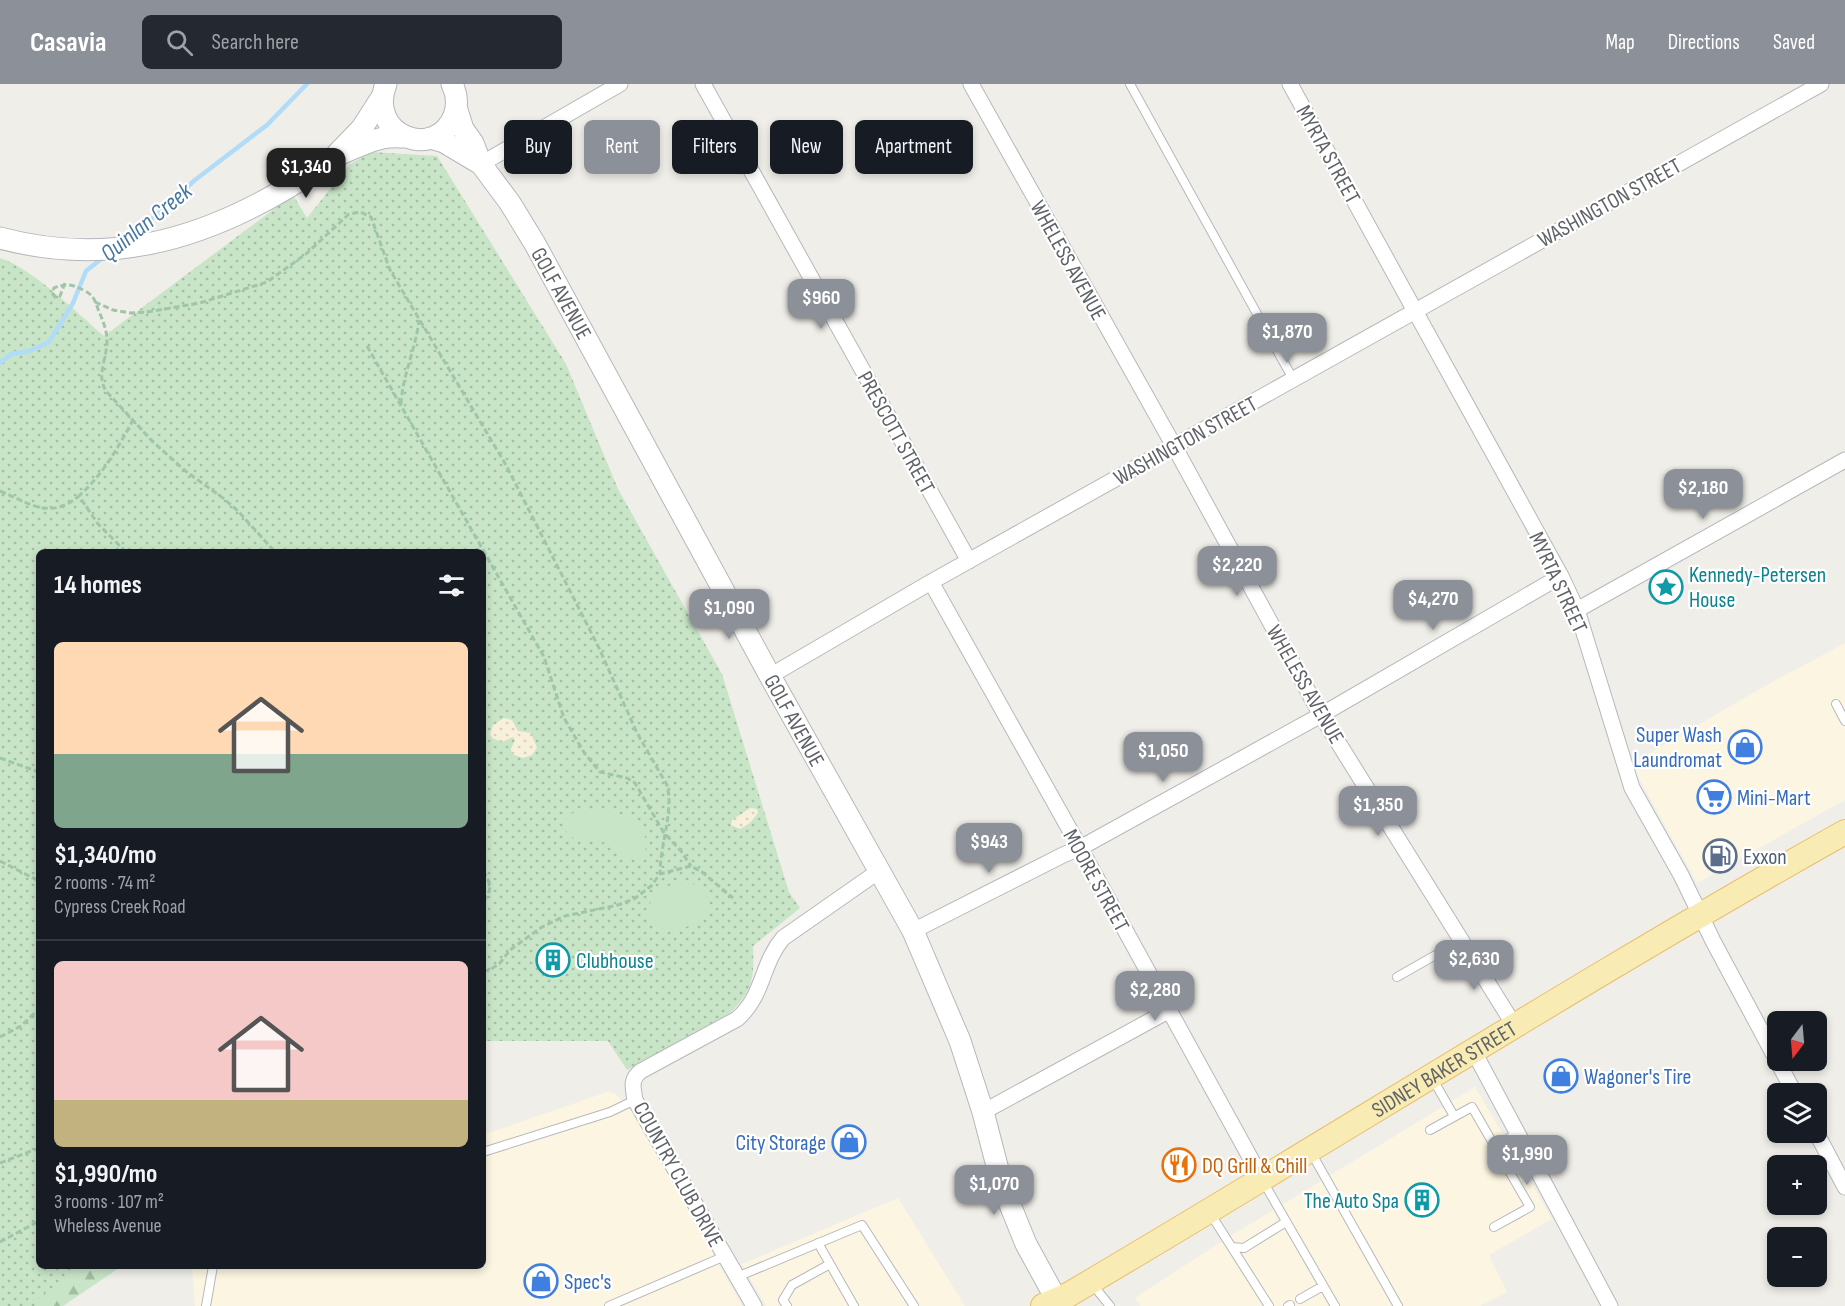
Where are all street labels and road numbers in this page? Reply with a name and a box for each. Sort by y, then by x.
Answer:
street label: MYRTA STREET [1290,101,1366,209]
street label: WASHINGTON STREET [1533,153,1686,254]
street label: WHELESS AVENUE [1024,196,1112,325]
street label: GOLF AVENUE [524,243,597,344]
street label: PRESCOTT STREET [851,367,940,499]
street label: WASHINGTON STREET [1109,391,1262,492]
street label: MYRTA STREET [1522,528,1593,638]
street label: WHELESS AVENUE [1260,621,1350,749]
street label: GOLF AVENUE [757,670,830,771]
street label: MOORE STREET [1057,825,1135,937]
street label: SIDNEY BAKER STREET [1367,1016,1522,1124]
street label: COUNTRY CLUB DRIVE [627,1097,729,1252]

